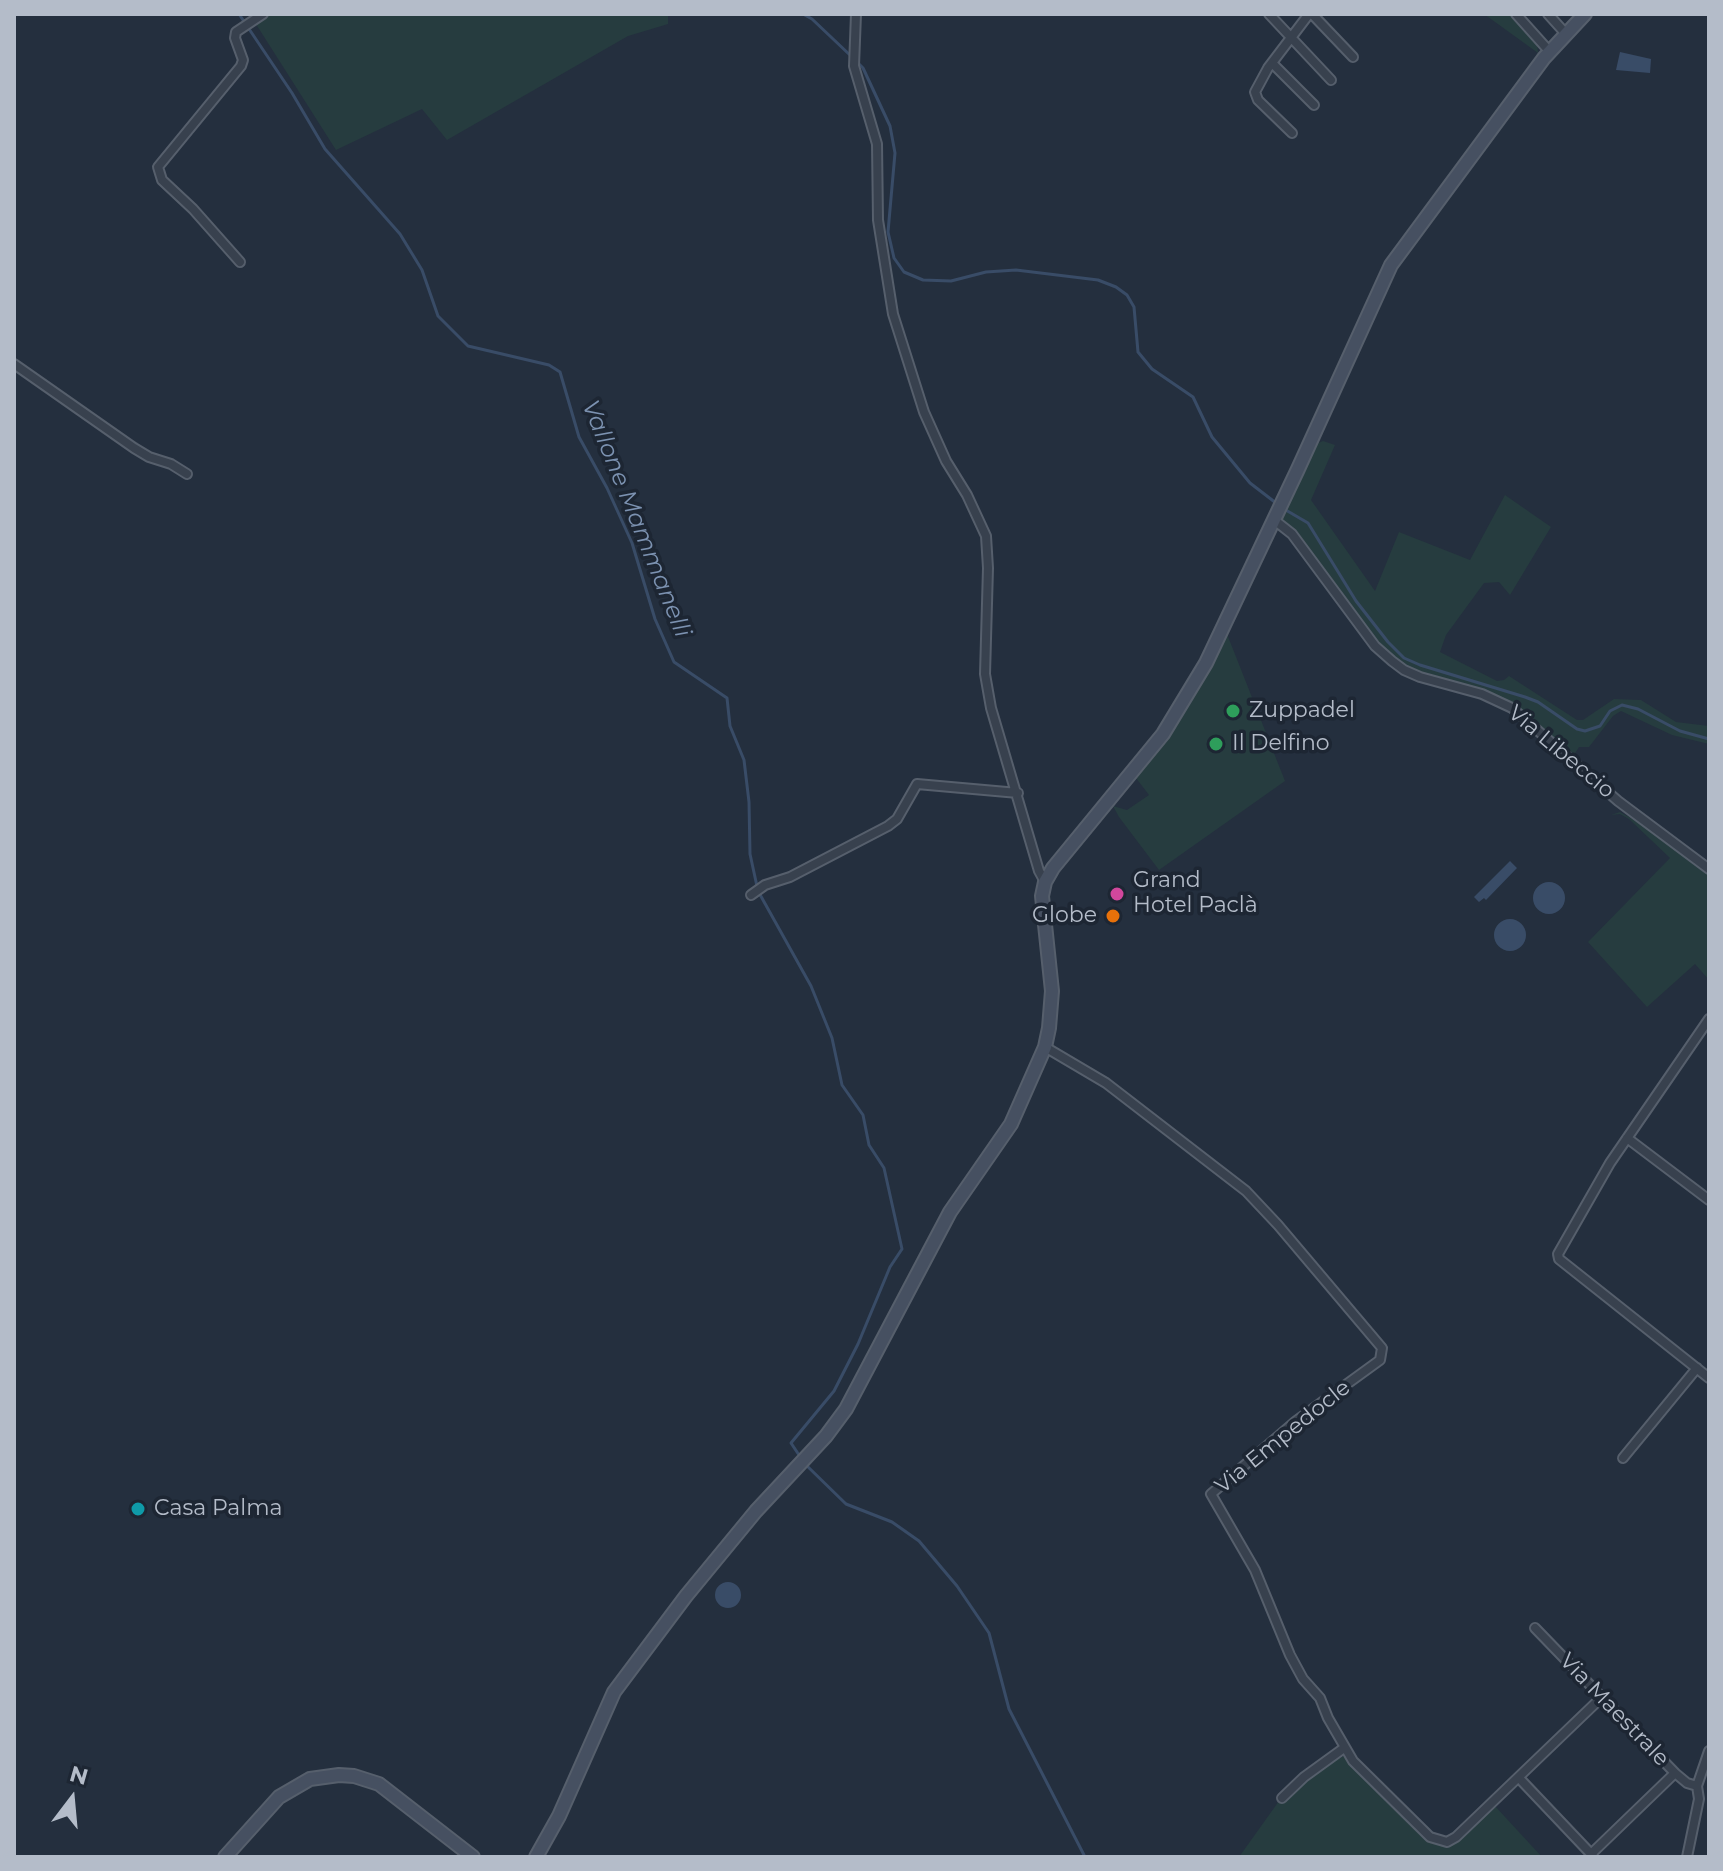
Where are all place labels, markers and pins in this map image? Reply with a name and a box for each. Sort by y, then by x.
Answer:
place label: Zuppadel [1249,698,1355,724]
marker: Zuppadel [1224,702,1242,720]
place label: Il Delfino [1232,731,1330,757]
marker: Il Delfino [1207,735,1225,753]
place label: Grand Hotel Paclà [1133,868,1258,920]
marker: Grand Hotel Paclà [1108,885,1126,903]
place label: Globe [1032,903,1097,929]
marker: Globe [1104,907,1122,925]
place label: Casa Palma [154,1496,283,1522]
marker: Casa Palma [129,1500,147,1518]

